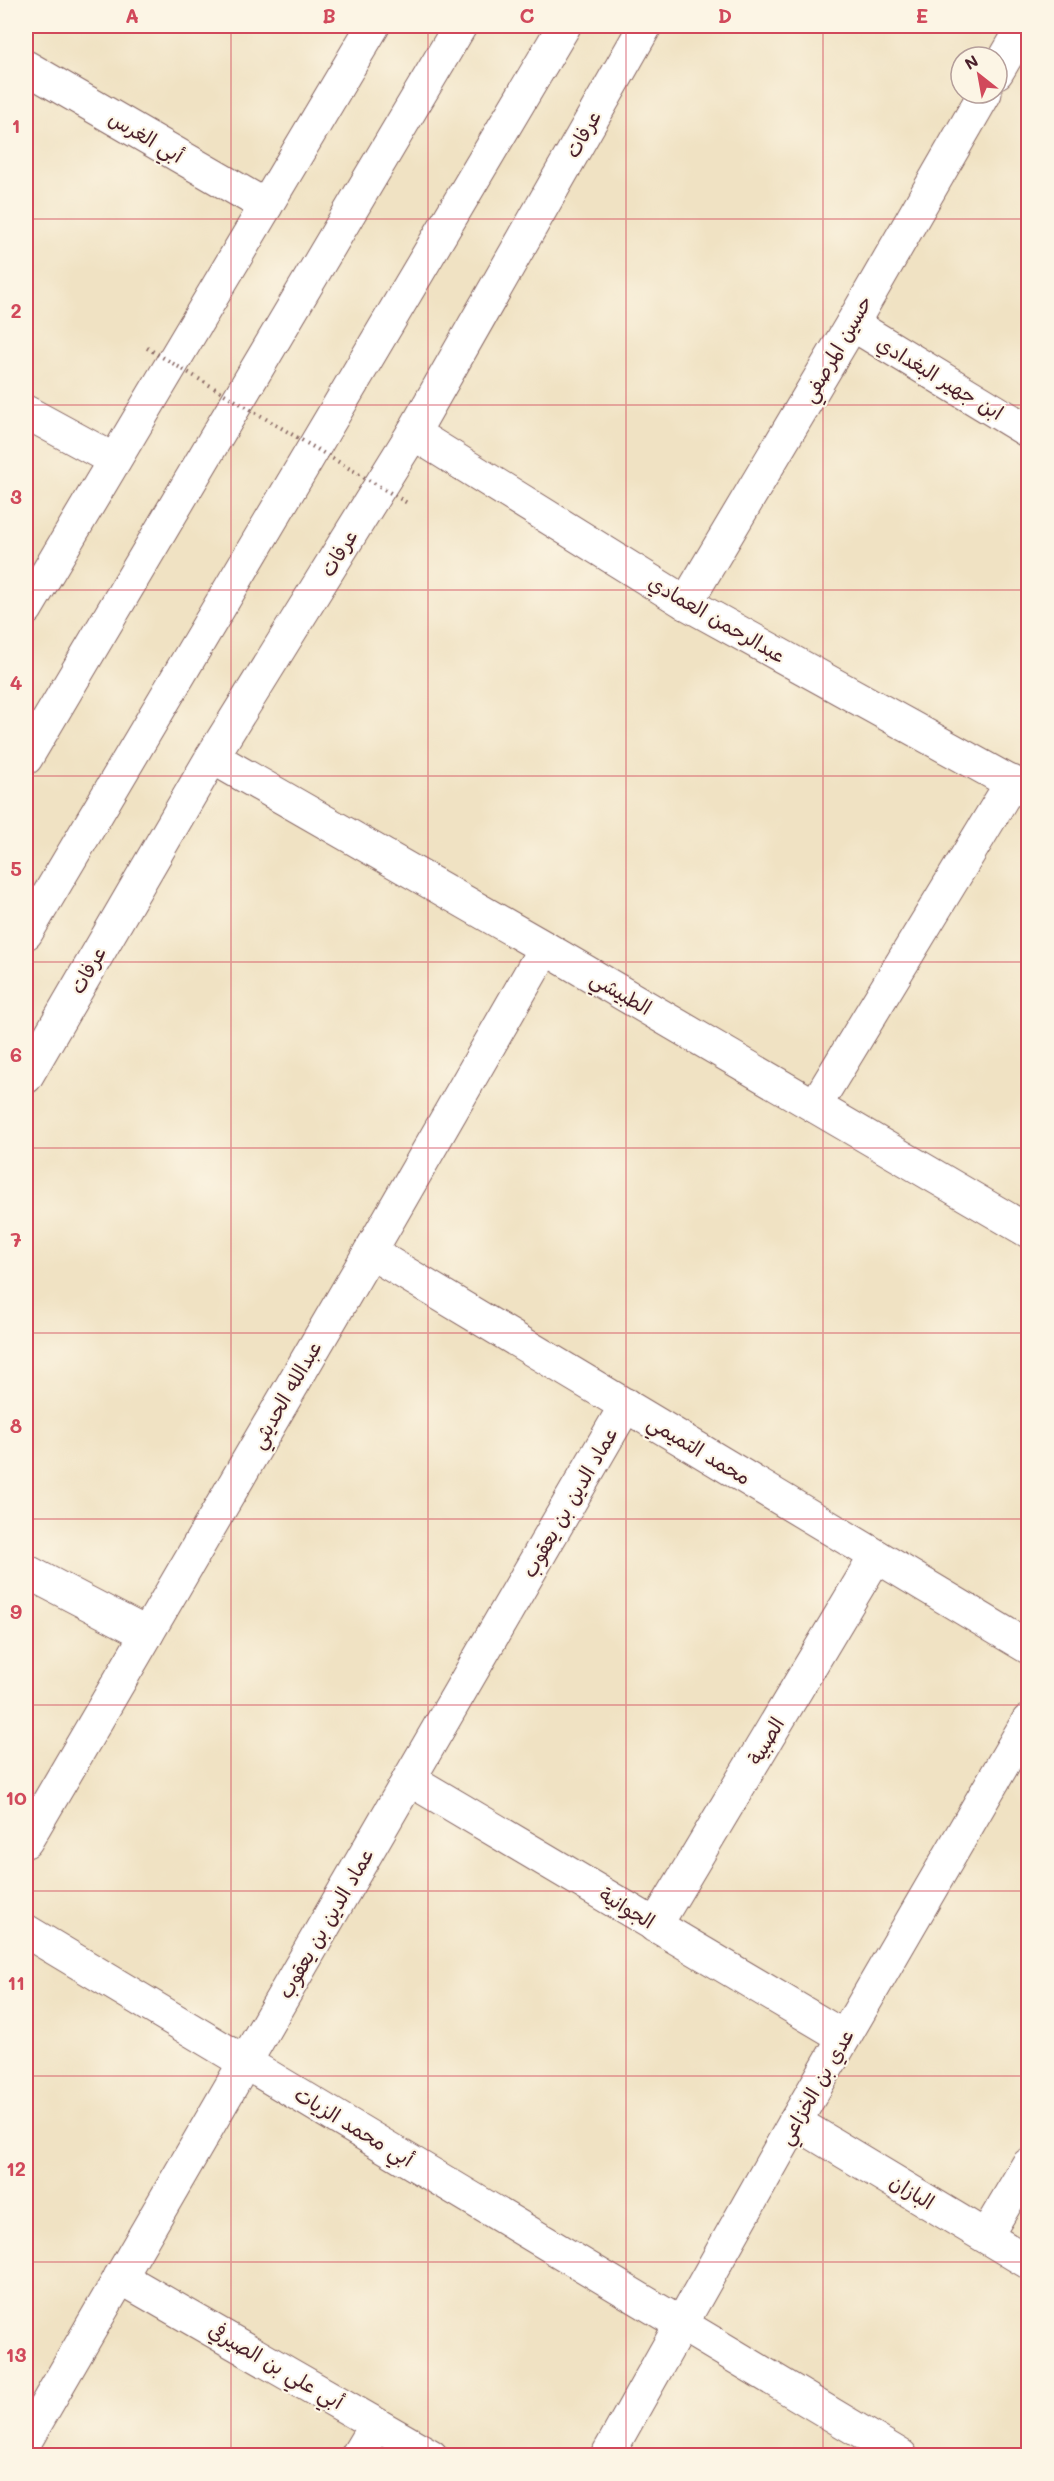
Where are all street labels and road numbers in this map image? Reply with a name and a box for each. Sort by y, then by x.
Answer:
street label: أبي الغرس [101,104,189,173]
street label: عرفات [558,105,606,162]
street label: حسين المرصفي [795,290,882,410]
street label: ابن جهير البغدادي [871,329,1008,428]
street label: عرفات [314,524,363,581]
street label: عبدالرحمن العمادي [643,568,791,670]
street label: عرفات [63,941,111,998]
street label: الطبيشي [583,964,657,1025]
street label: عبدالله الحديثي [244,1336,332,1456]
street label: محمد التميمي [640,1408,756,1495]
street label: عماد الدين بن يعقوب [515,1421,624,1582]
street label: الصبية [741,1712,789,1769]
street label: عماد الدين بن يعقوب [271,1842,380,2003]
street label: الجوانية [594,1880,660,1935]
street label: عدي بن الخزاعي [771,2024,864,2152]
street label: أبي محمد الزيات [287,2080,419,2177]
street label: البازان [885,2168,940,2215]
street label: أبي علي بن الصيرفي [201,2316,349,2420]

